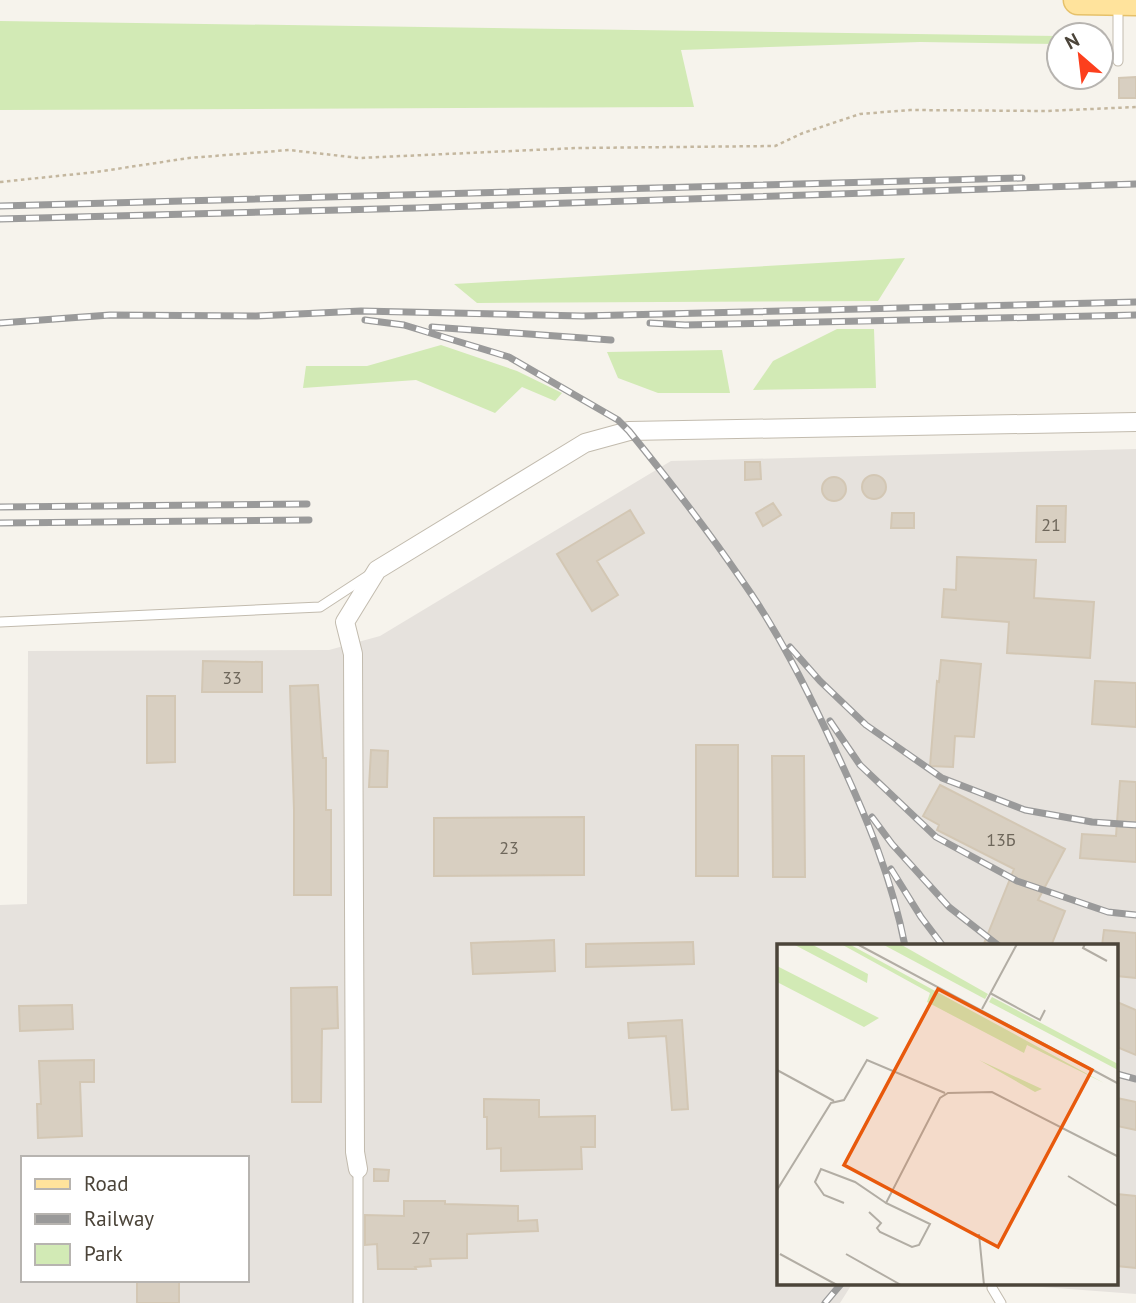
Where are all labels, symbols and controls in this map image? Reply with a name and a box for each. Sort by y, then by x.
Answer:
north arrow [1045,21,1115,91]
text: N [1061,27,1083,55]
house number: 21 [1041,513,1061,536]
house number: 33 [222,666,242,689]
house number: 13Б [986,828,1016,851]
house number: 23 [499,836,519,859]
inset map [777,944,1118,1286]
legend [21,1156,248,1282]
text: Road [84,1170,128,1197]
text: Railway [84,1205,154,1232]
house number: 27 [411,1226,431,1249]
text: Park [84,1240,123,1267]

